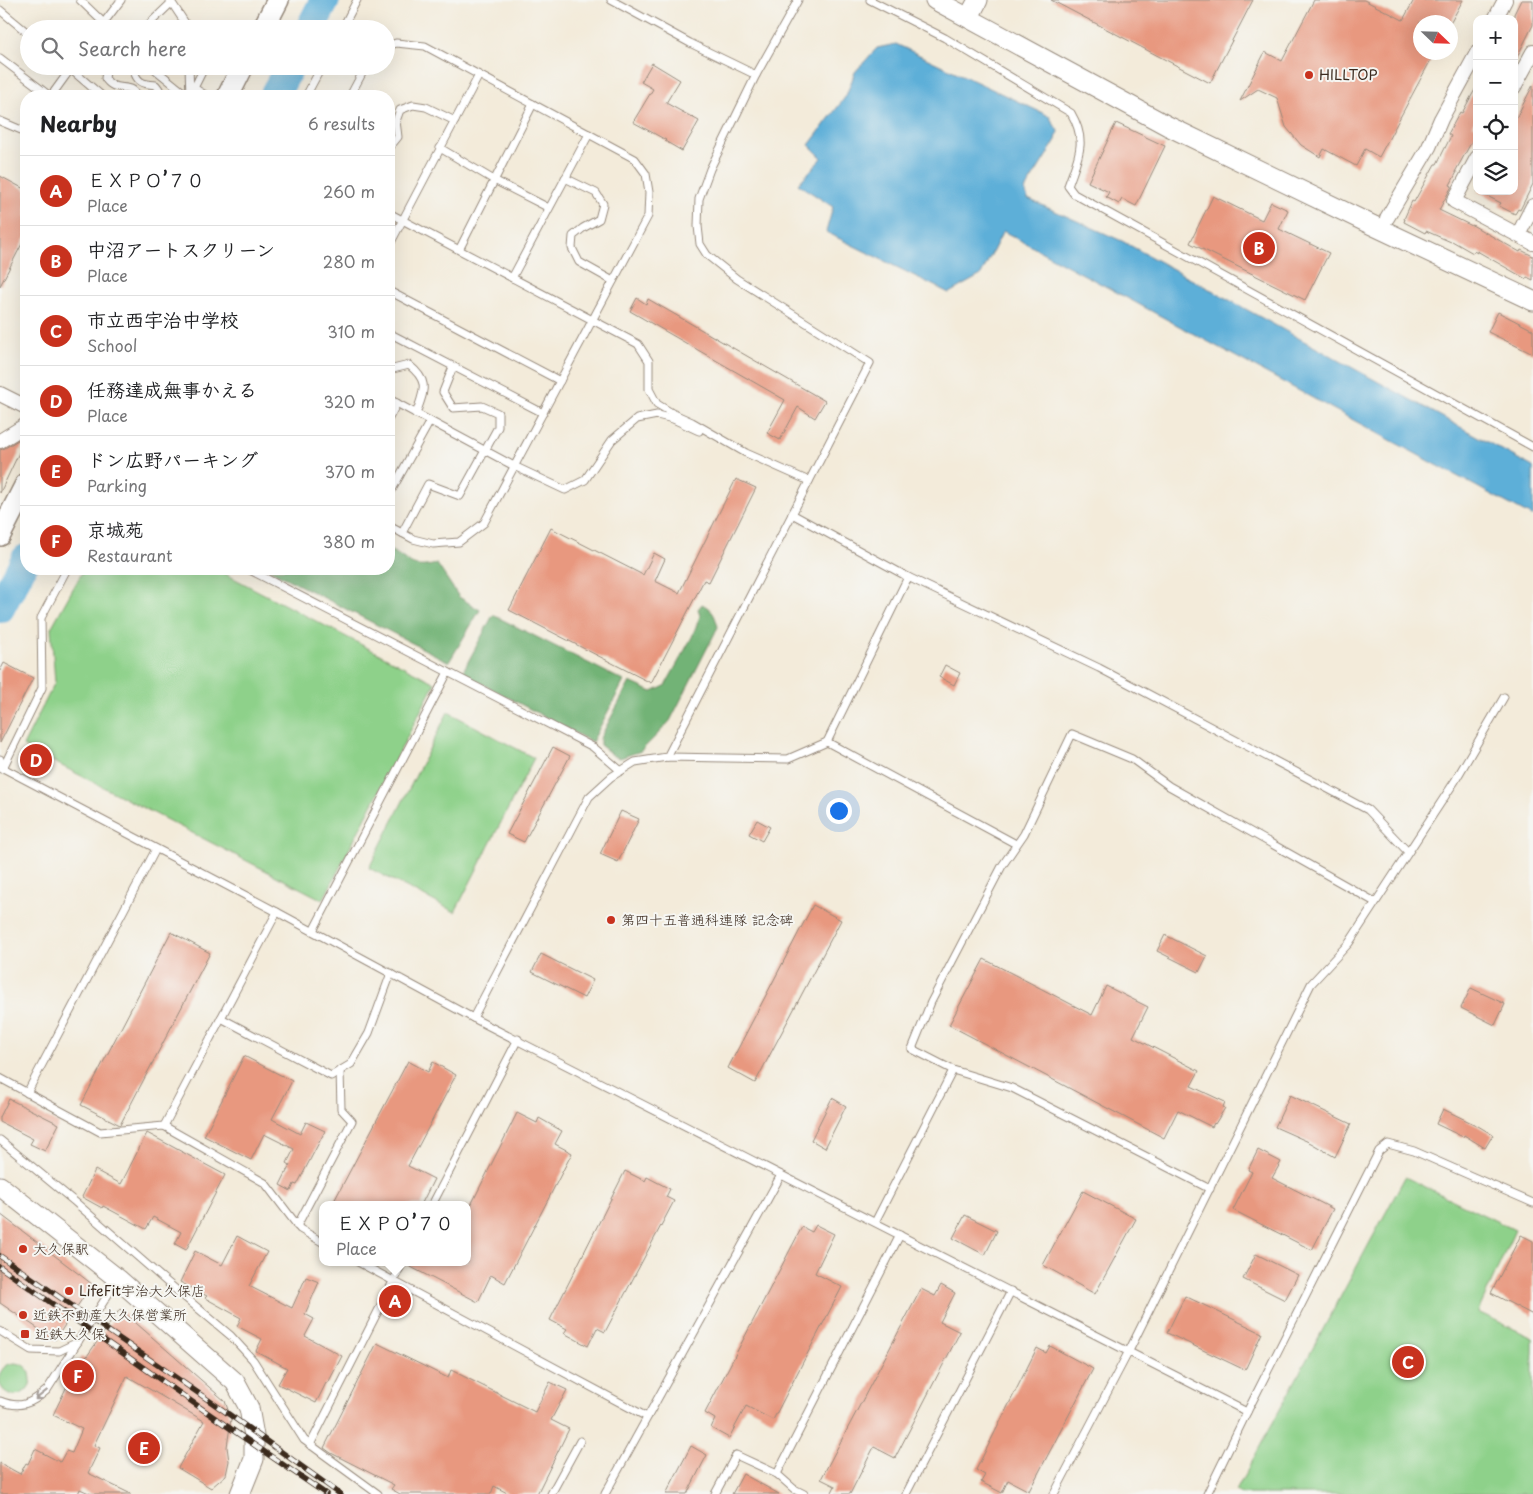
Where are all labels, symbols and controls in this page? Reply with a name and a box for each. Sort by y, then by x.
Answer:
north arrow [1413,15,1458,60]
map controls [1473,15,1518,195]
button: + [1473,15,1518,60]
search box [20,20,395,75]
icon: search [38,34,66,62]
text: Search here [78,34,187,62]
button: − [1473,60,1518,105]
place label: HILLTOP [1319,64,1378,85]
marker: HILLTOP [1303,69,1315,81]
button: locate [1473,105,1518,150]
text: Nearby [40,107,117,139]
text: 6 results [308,111,375,135]
button: layers [1473,150,1518,195]
text: ＥＸＰＯ’７０ [87,165,205,193]
text: A [50,179,62,203]
text: 260 m [323,179,375,203]
text: Place [87,193,128,217]
pin: B [1243,229,1275,267]
text: 中沼アートスクリーン [87,235,275,263]
text: B [51,249,61,273]
text: 280 m [323,249,375,273]
text: Place [87,263,128,287]
text: 市立西宇治中学校 [87,305,239,333]
text: C [50,319,62,343]
text: 310 m [327,319,375,343]
text: School [87,333,137,357]
text: 任務達成無事かえる [87,375,257,403]
text: D [50,389,62,413]
text: 320 m [324,389,375,413]
text: Place [87,403,128,427]
text: ドン広野パーキング [87,445,258,473]
text: E [51,459,61,483]
text: 370 m [325,459,375,483]
text: Parking [87,473,147,497]
text: 京城苑 [87,515,144,543]
text: F [51,529,61,553]
text: 380 m [323,529,375,553]
text: Restaurant [87,543,173,567]
pin: D [20,741,52,779]
your location [826,798,852,824]
place label: 第四十五普通科連隊 記念碑 [621,909,794,930]
marker: 第四十五普通科連隊 記念碑 [605,914,617,926]
popup [319,1201,471,1266]
text: ＥＸＰＯ’７０ [336,1208,454,1236]
text: Place [336,1236,377,1260]
place label: 大久保駅 [33,1238,89,1259]
marker: 大久保駅 [17,1243,29,1255]
place label: LifeFit宇治大久保店 [79,1280,205,1301]
pin: A [379,1282,411,1320]
marker: LifeFit宇治大久保店 [63,1285,75,1297]
place label: 近鉄不動産大久保営業所 [33,1304,187,1325]
marker: 近鉄不動産大久保営業所 [17,1309,29,1321]
place label: 近鉄大久保 [35,1323,105,1344]
marker: 近鉄大久保 [19,1328,31,1340]
pin: C [1392,1343,1424,1381]
pin: F [62,1357,94,1395]
one-way arrow [34,1390,47,1401]
pin: E [128,1429,160,1467]

